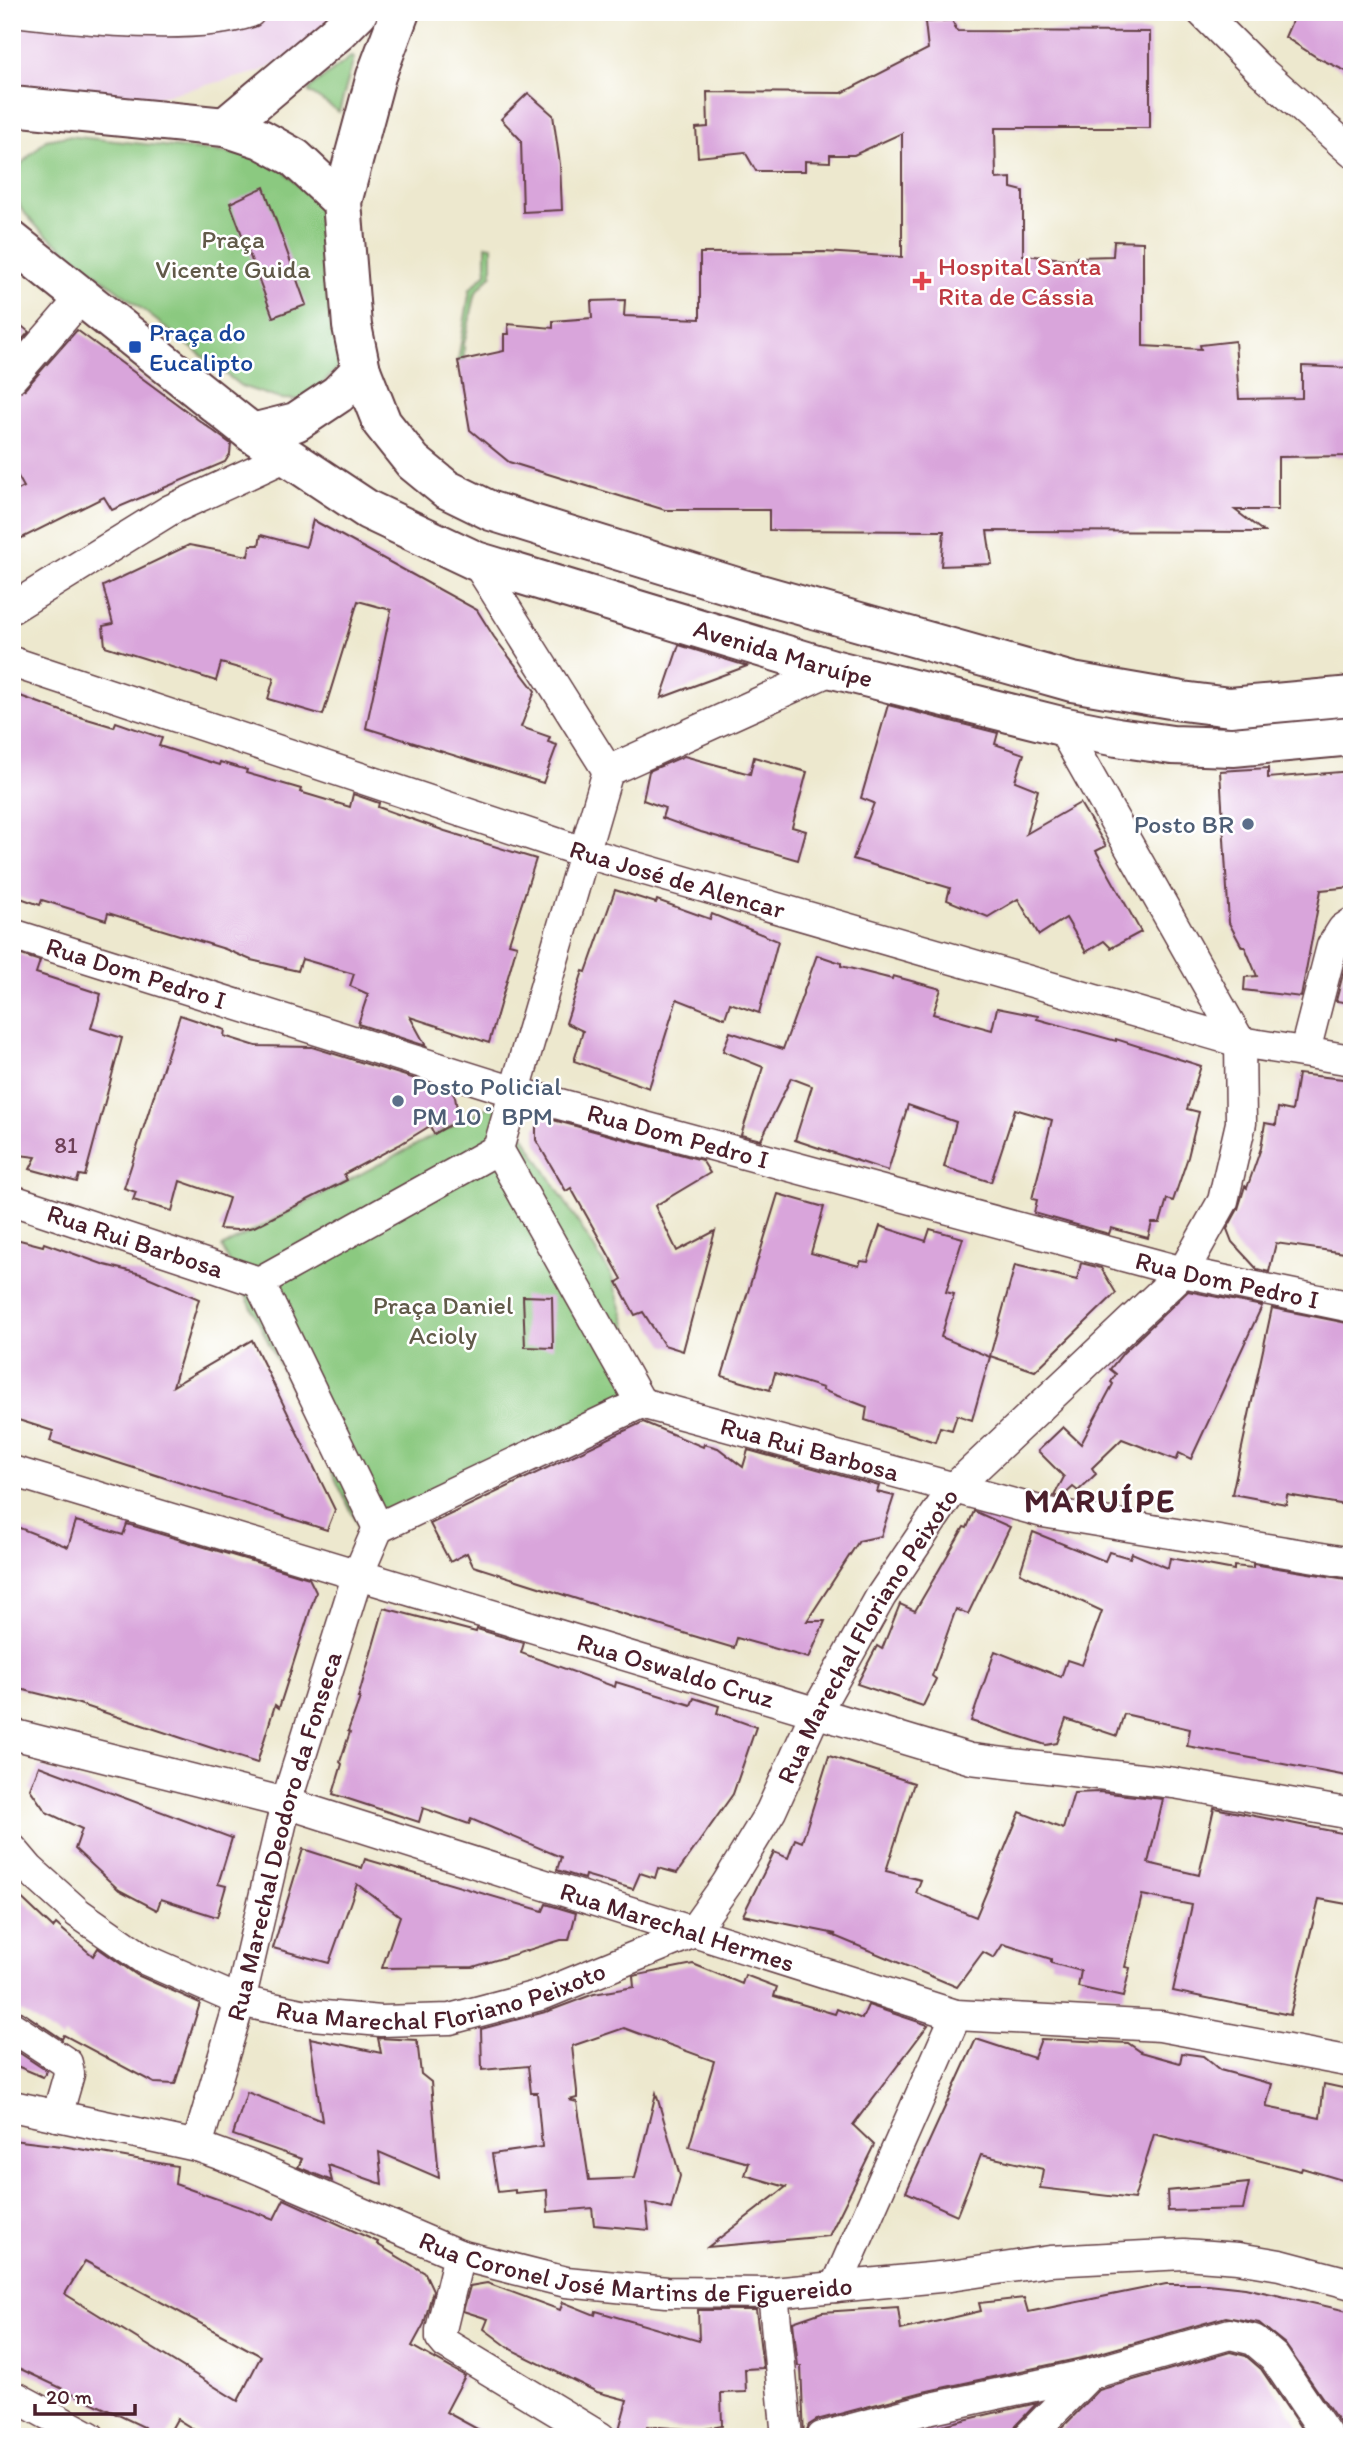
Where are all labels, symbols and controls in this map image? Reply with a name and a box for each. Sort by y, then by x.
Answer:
park label: Praça Vicente Guida [155,223,311,285]
place label: Hospital Santa Rita de Cássia [938,250,1102,312]
marker: Hospital Santa Rita de Cássia [912,271,932,291]
place label: Praça do Eucalipto [149,316,253,378]
marker: Praça do Eucalipto [127,339,143,355]
street label: Avenida Maruípe [690,612,876,694]
place label: Posto BR [1134,808,1234,840]
marker: Posto BR [1240,816,1256,832]
street label: Rua José de Alencar [565,833,789,926]
street label: Rua Dom Pedro I [42,930,230,1016]
place label: Posto Policial PM 10˚ BPM [412,1070,562,1132]
marker: Posto Policial PM 10˚ BPM [390,1093,406,1109]
street label: Rua Dom Pedro I [584,1096,772,1176]
house number: 81 [54,1131,78,1159]
street label: Rua Rui Barbosa [43,1197,228,1285]
street label: Rua Dom Pedro I [1132,1244,1322,1316]
park label: Praça Daniel Acioly [373,1289,513,1351]
street label: Rua Rui Barbosa [717,1409,903,1488]
district label: MARUÍPE [1024,1481,1176,1520]
street label: Rua Marechal Floriano Peixoto [770,1482,965,1789]
street label: Rua Oswaldo Cruz [573,1626,778,1715]
street label: Rua Marechal Deodoro da Fonseca [219,1647,349,2025]
street label: Rua Marechal Hermes [556,1875,798,1979]
street label: Rua Marechal Floriano Peixoto [273,1954,610,2037]
street label: Rua Coronel José Martins de Figuereido [414,2224,854,2309]
scale bar [35,2372,135,2416]
text: 20 m [46,2384,93,2409]

